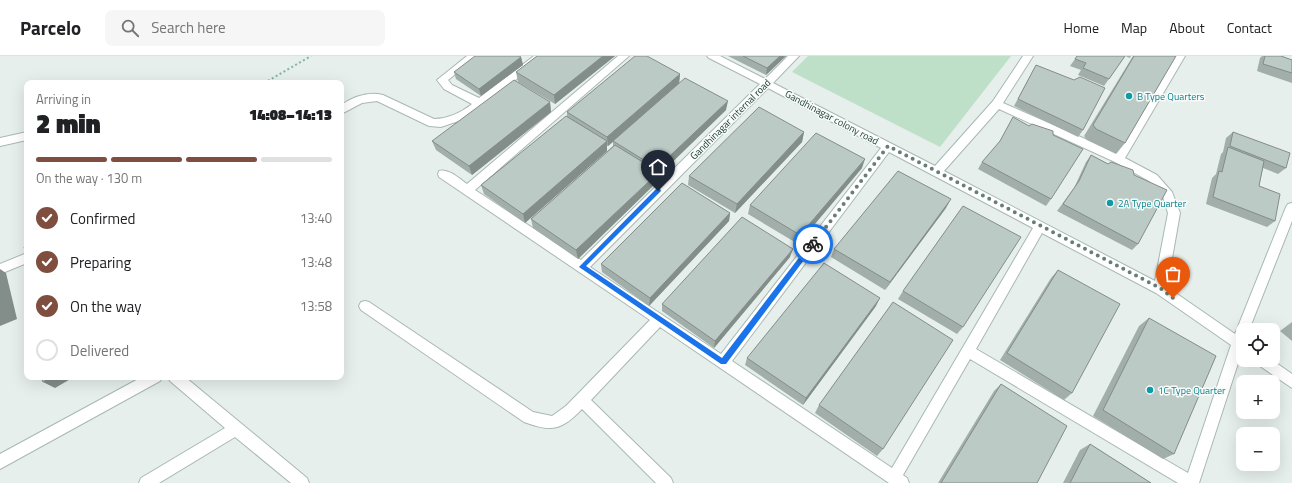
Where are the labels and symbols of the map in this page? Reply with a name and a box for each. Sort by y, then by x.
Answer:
street label: Gandhinagar internal road [687,76,774,163]
street label: Gandhinagar colony road [782,86,881,148]
place label: B Type Quarters [1137,89,1205,104]
marker: B Type Quarters [1124,91,1134,101]
pin [641,150,675,191]
place label: 2A Type Quarter [1118,196,1187,211]
marker: 2A Type Quarter [1105,198,1115,208]
courier [793,224,833,264]
pin [1156,257,1190,298]
place label: 1C Type Quarter [1158,383,1226,398]
marker: 1C Type Quarter [1145,385,1155,395]

